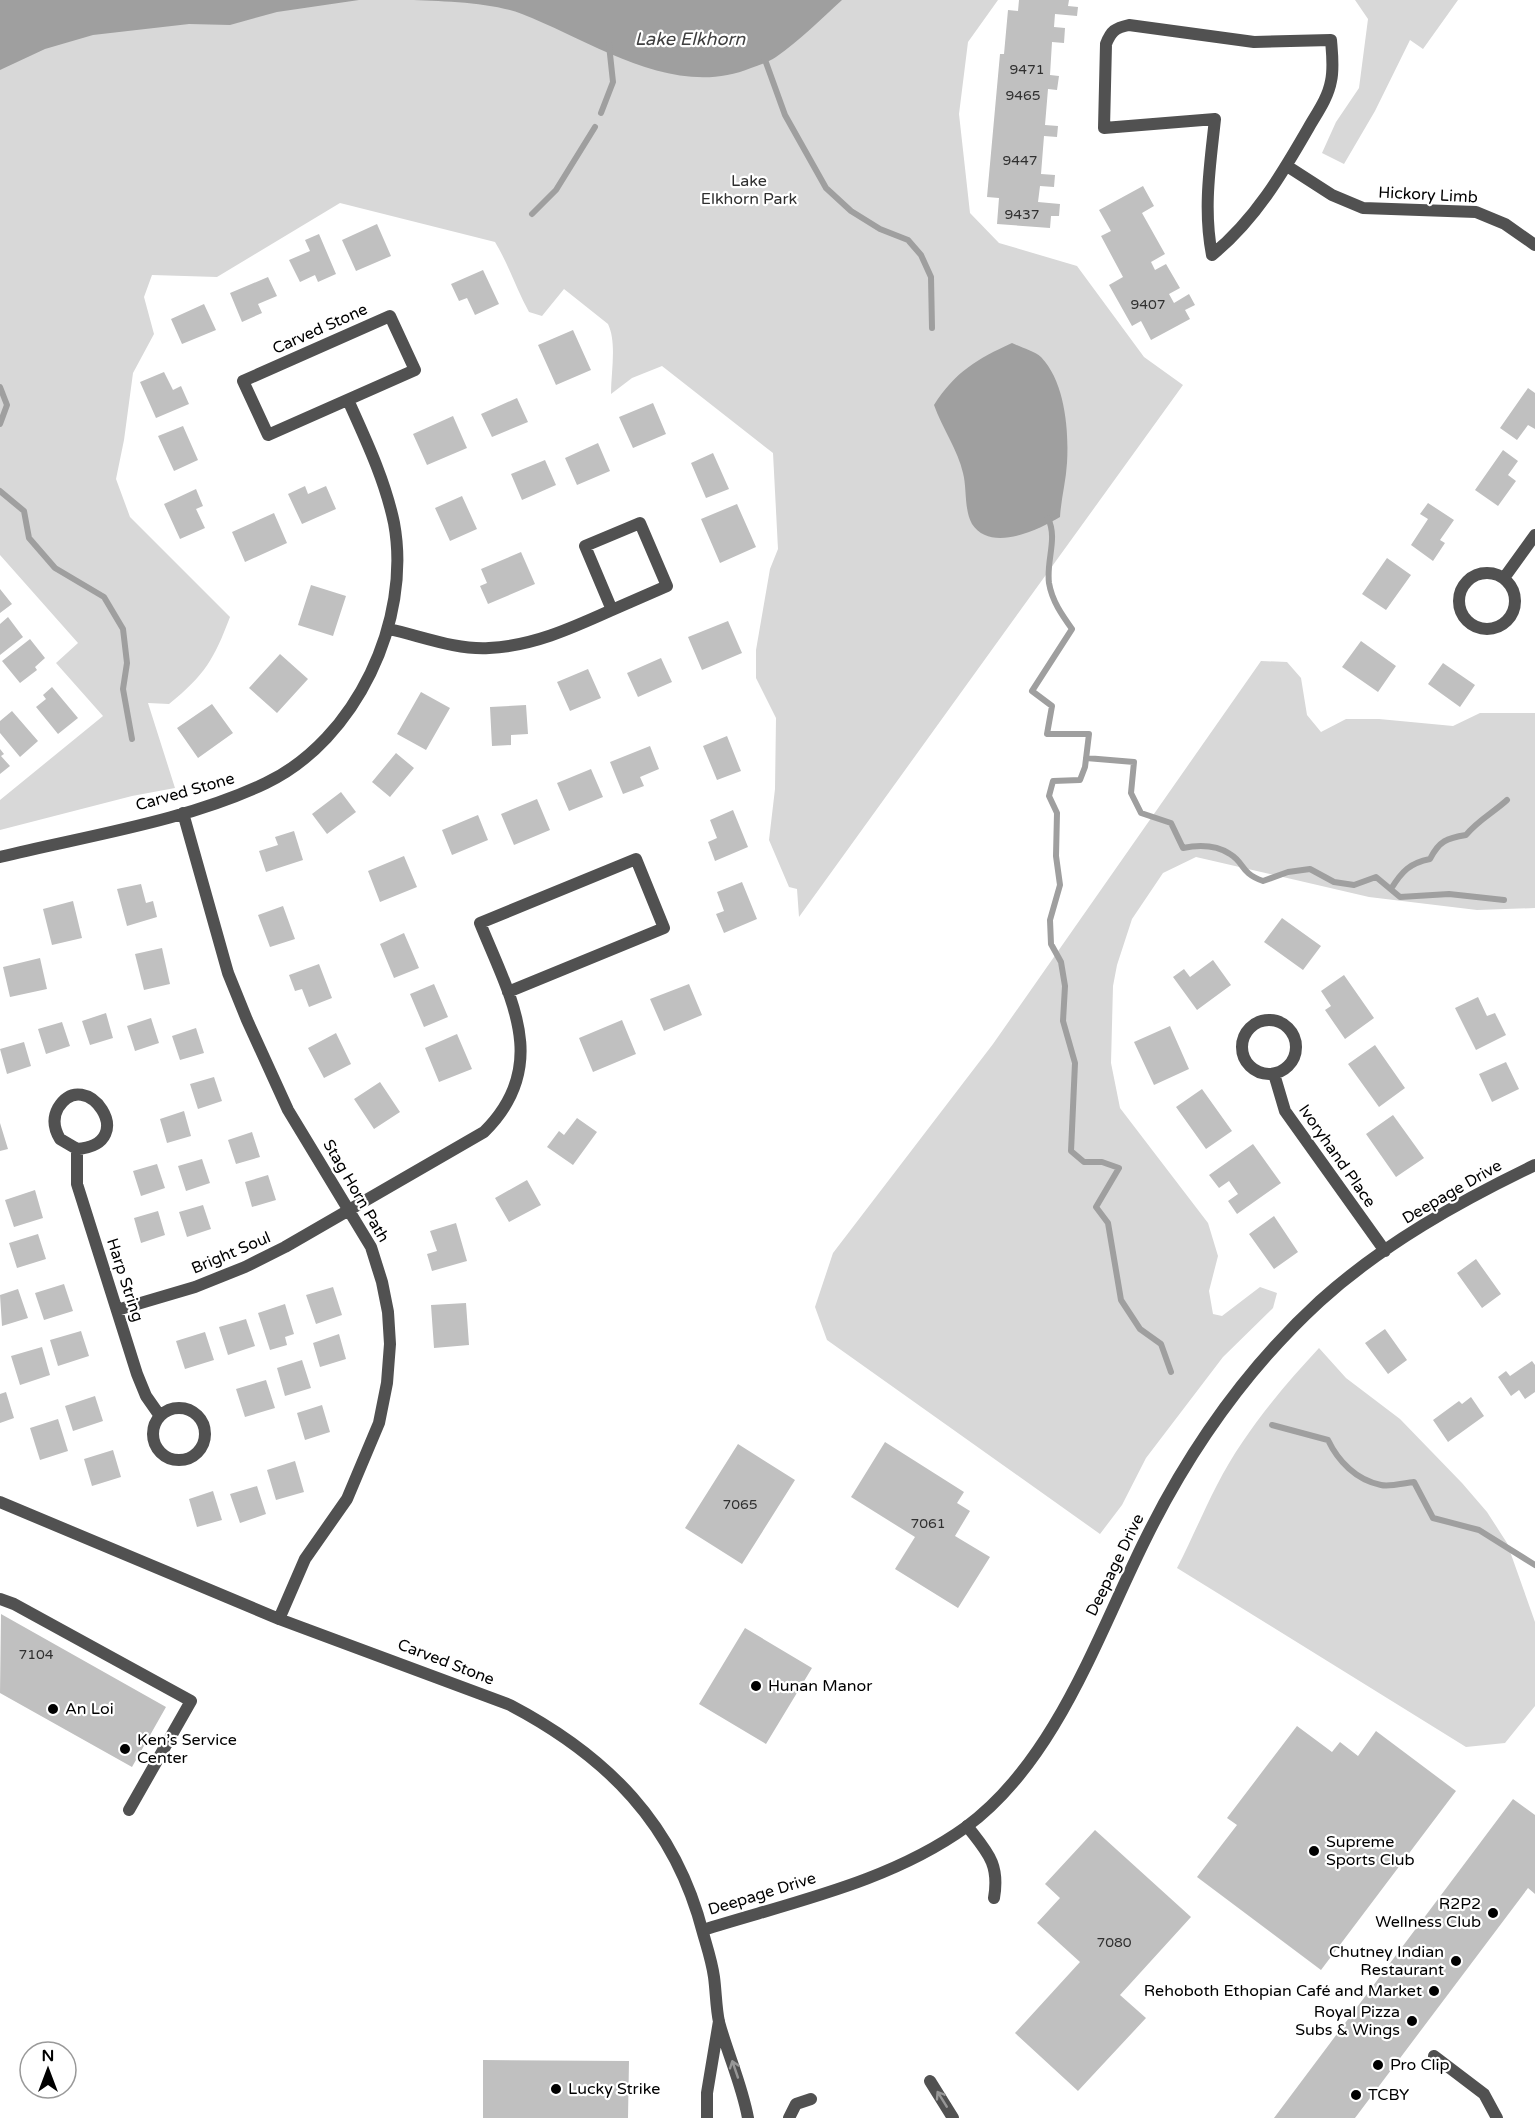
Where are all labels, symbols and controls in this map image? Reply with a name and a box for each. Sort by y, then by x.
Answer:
water label: Lake Elkhorn [635,28,746,50]
house number: 9471 [1009,61,1045,78]
house number: 9465 [1005,87,1041,104]
house number: 9447 [1002,152,1038,169]
park label: Lake Elkhorn Park [701,171,798,209]
street label: Hickory Limb [1378,182,1478,208]
house number: 9437 [1004,206,1040,223]
house number: 9407 [1130,296,1166,313]
street label: Carved Stone [269,299,371,359]
street label: Carved Stone [133,768,237,816]
street label: Ivoryhand Place [1294,1101,1380,1211]
street label: Stag Horn Path [318,1136,394,1246]
street label: Deepage Drive [1399,1155,1505,1229]
street label: Bright Soul [188,1227,274,1279]
street label: Harp String [102,1236,148,1324]
house number: 7065 [722,1496,758,1513]
street label: Deepage Drive [1082,1510,1148,1620]
house number: 7061 [910,1515,946,1532]
street label: Carved Stone [395,1634,497,1690]
house number: 7104 [18,1646,54,1663]
place label: Hunan Manor [768,1676,873,1696]
marker: Hunan Manor [749,1679,763,1693]
place label: An Loi [65,1699,114,1719]
marker: An Loi [46,1702,60,1716]
place label: Ken’s Service Center [137,1730,237,1768]
marker: Ken’s Service Center [118,1742,132,1756]
place label: Supreme Sports Club [1326,1832,1415,1870]
marker: Supreme Sports Club [1307,1844,1321,1858]
street label: Deepage Drive [706,1868,818,1920]
place label: R2P2 Wellness Club [1375,1894,1481,1932]
marker: R2P2 Wellness Club [1486,1906,1500,1920]
house number: 7080 [1096,1934,1132,1951]
place label: Chutney Indian Restaurant [1329,1942,1444,1980]
marker: Chutney Indian Restaurant [1449,1954,1463,1968]
place label: Rehoboth Ethopian Café and Market [1144,1981,1422,2001]
marker: Rehoboth Ethopian Café and Market [1427,1984,1441,1998]
place label: Royal Pizza Subs & Wings [1295,2002,1400,2040]
marker: Royal Pizza Subs & Wings [1405,2014,1419,2028]
north arrow [18,2040,78,2100]
text: N [42,2046,54,2066]
place label: Pro Clip [1390,2055,1450,2075]
marker: Pro Clip [1371,2058,1385,2072]
one-way arrow [729,2060,740,2079]
place label: Lucky Strike [568,2079,660,2099]
marker: Lucky Strike [549,2082,563,2096]
place label: TCBY [1368,2085,1409,2105]
marker: TCBY [1349,2088,1363,2102]
one-way arrow [935,2091,947,2108]

